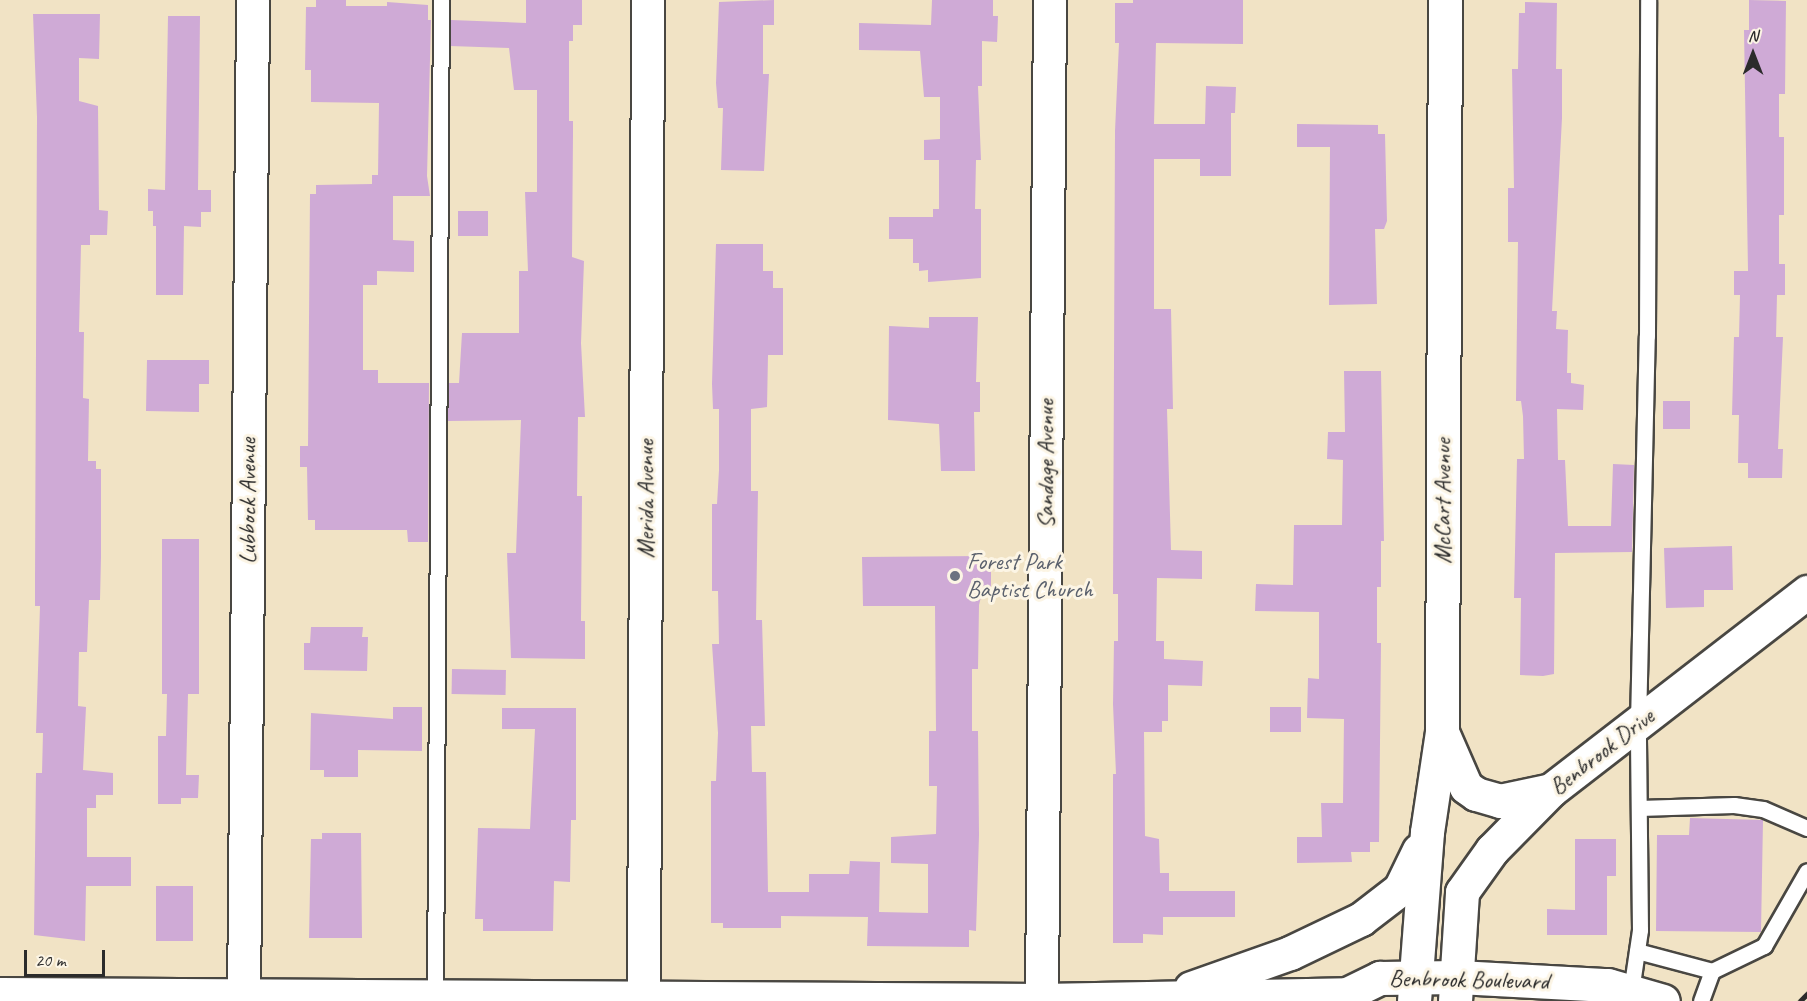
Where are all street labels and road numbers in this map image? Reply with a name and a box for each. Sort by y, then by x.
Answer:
street label: Sandage Avenue [1032,399,1060,529]
street label: Lubbock Avenue [234,438,262,564]
street label: McCart Avenue [1429,438,1457,564]
street label: Merida Avenue [632,440,660,558]
street label: Benbrook Drive [1544,702,1660,802]
street label: Benbrook Boulevard [1389,964,1549,996]

